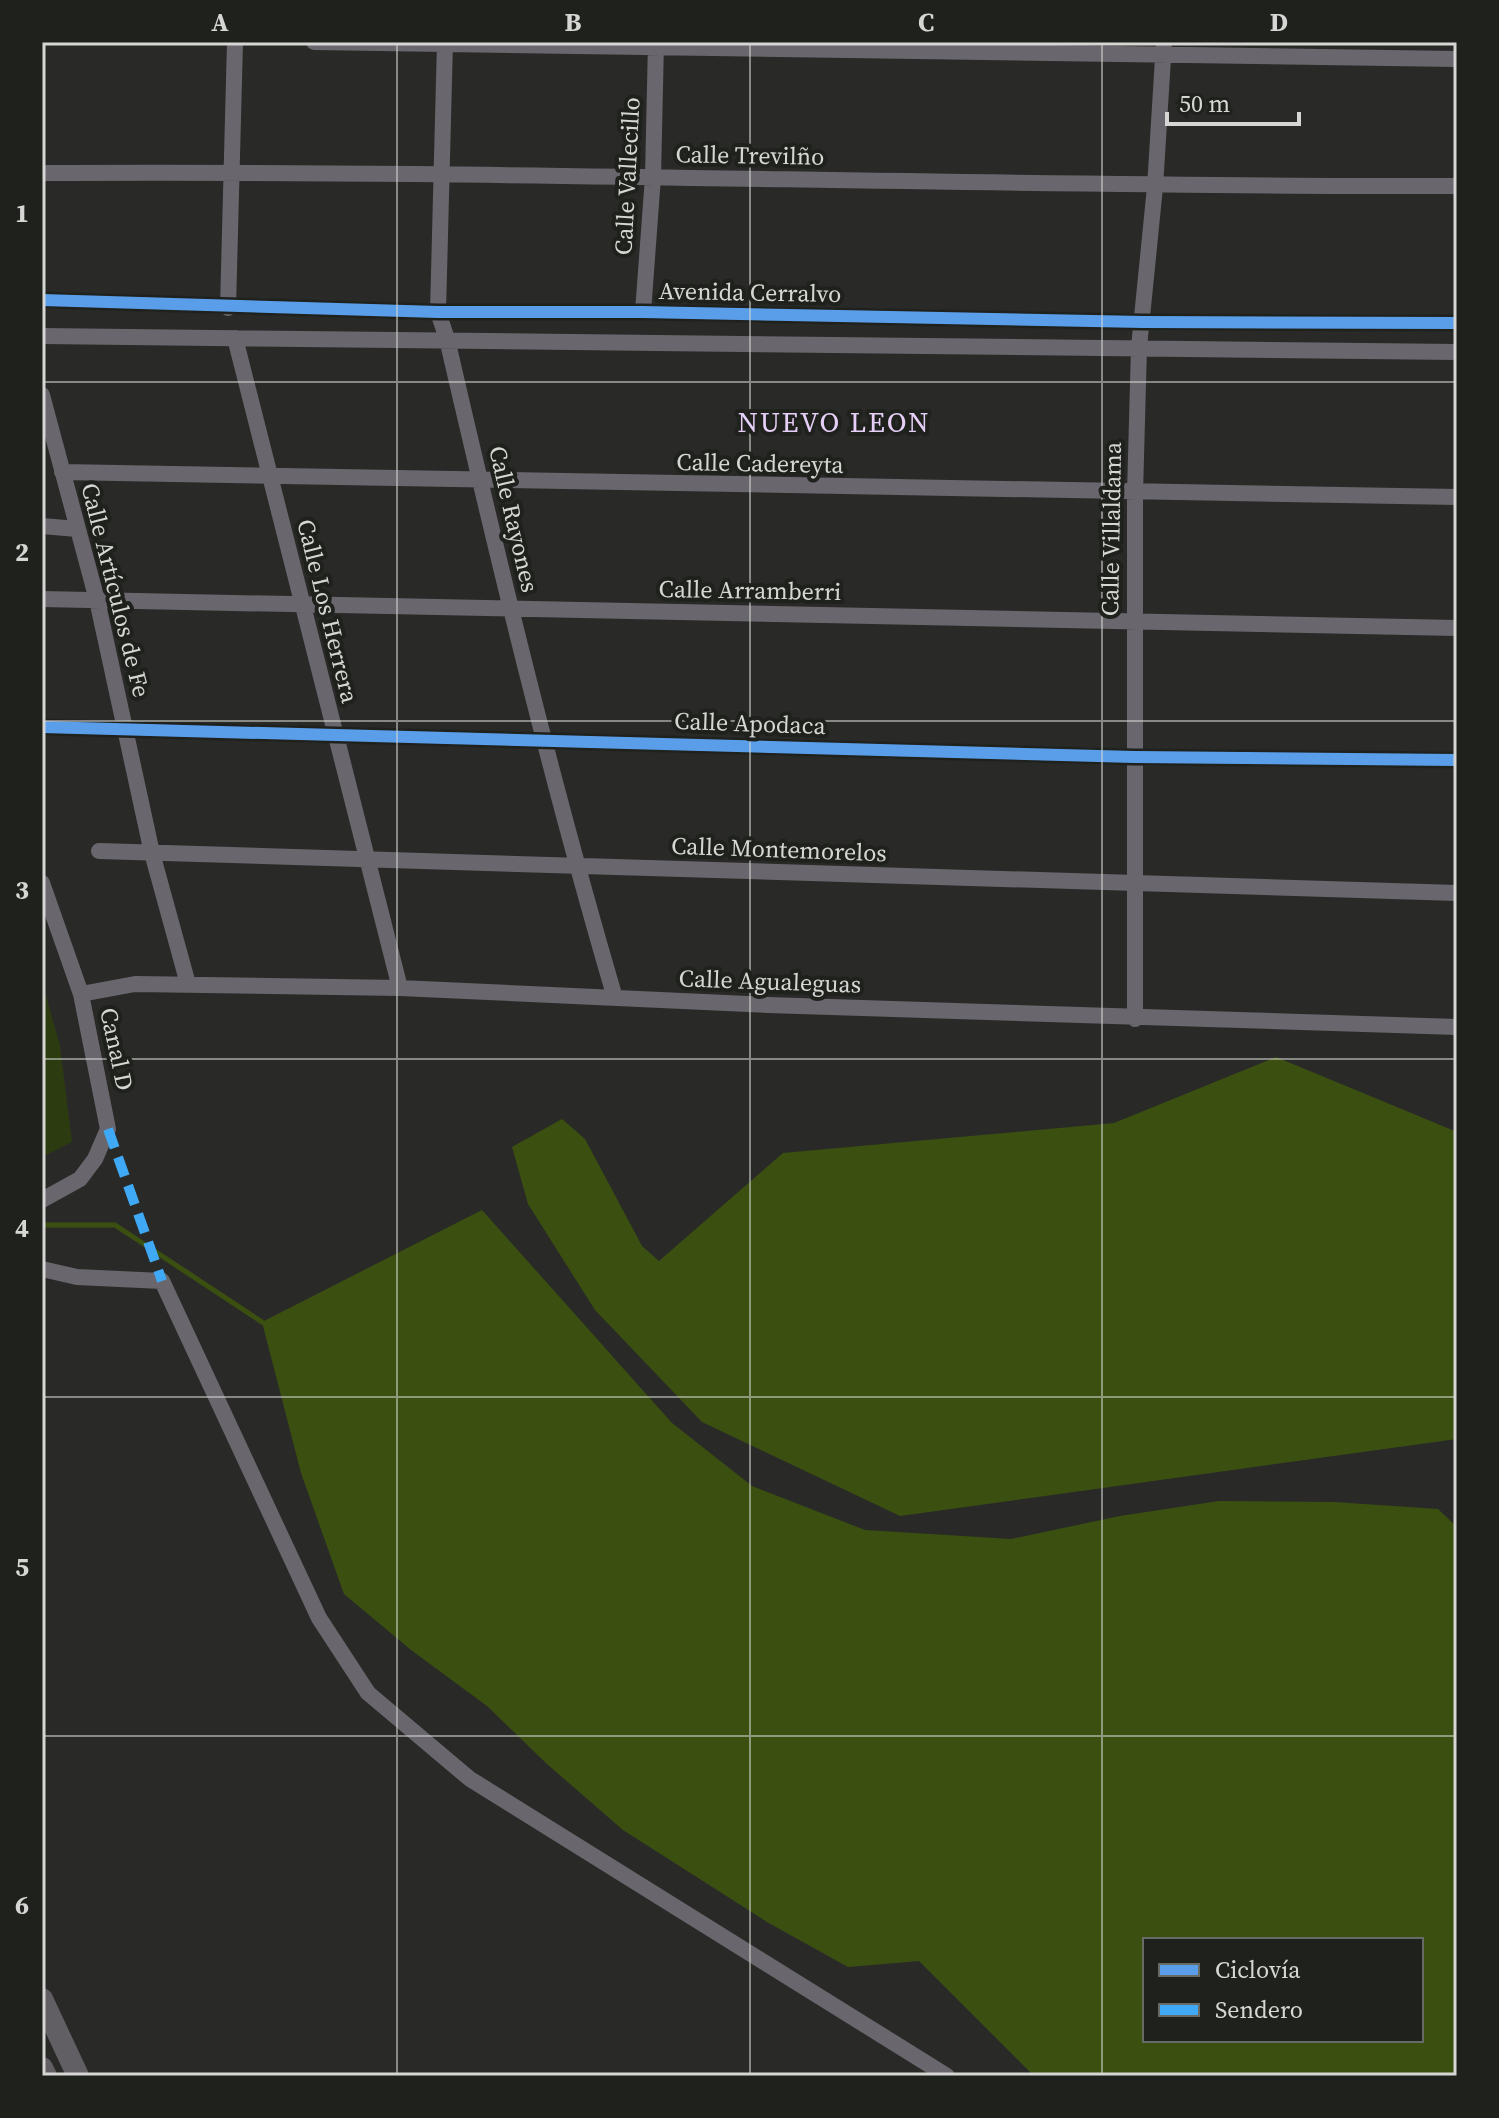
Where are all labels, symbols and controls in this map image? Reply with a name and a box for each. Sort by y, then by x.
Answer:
text: A [211,4,229,40]
text: B [565,4,582,40]
text: C [918,4,934,40]
text: D [1270,4,1288,40]
scale bar [1167,76,1299,126]
text: 50 m [1179,87,1230,120]
street label: Calle Vallecillo [606,96,648,256]
street label: Calle Trevilño [675,137,825,173]
text: 1 [15,195,29,231]
street label: Avenida Cerralvo [658,274,842,310]
district label: NUEVO LEON [737,403,931,441]
street label: Calle Villaldama [1093,441,1129,616]
street label: Calle Rayones [481,443,547,595]
street label: Calle Cadereyta [676,445,845,481]
street label: Calle Artículos de Fe [73,479,159,701]
street label: Calle Los Herrera [289,516,367,707]
text: 2 [15,534,29,570]
street label: Calle Arramberri [658,572,842,608]
street label: Calle Apodaca [674,704,827,742]
street label: Calle Montemorelos [671,829,887,869]
text: 3 [15,872,29,908]
street label: Calle Agualeguas [678,961,862,1001]
street label: Canal D [92,1005,142,1093]
text: 4 [15,1210,29,1246]
text: 5 [15,1549,29,1585]
text: 6 [15,1887,29,1923]
legend [1143,1938,1423,2042]
text: Ciclovía [1215,1953,1301,1986]
text: Sendero [1215,1993,1303,2026]

